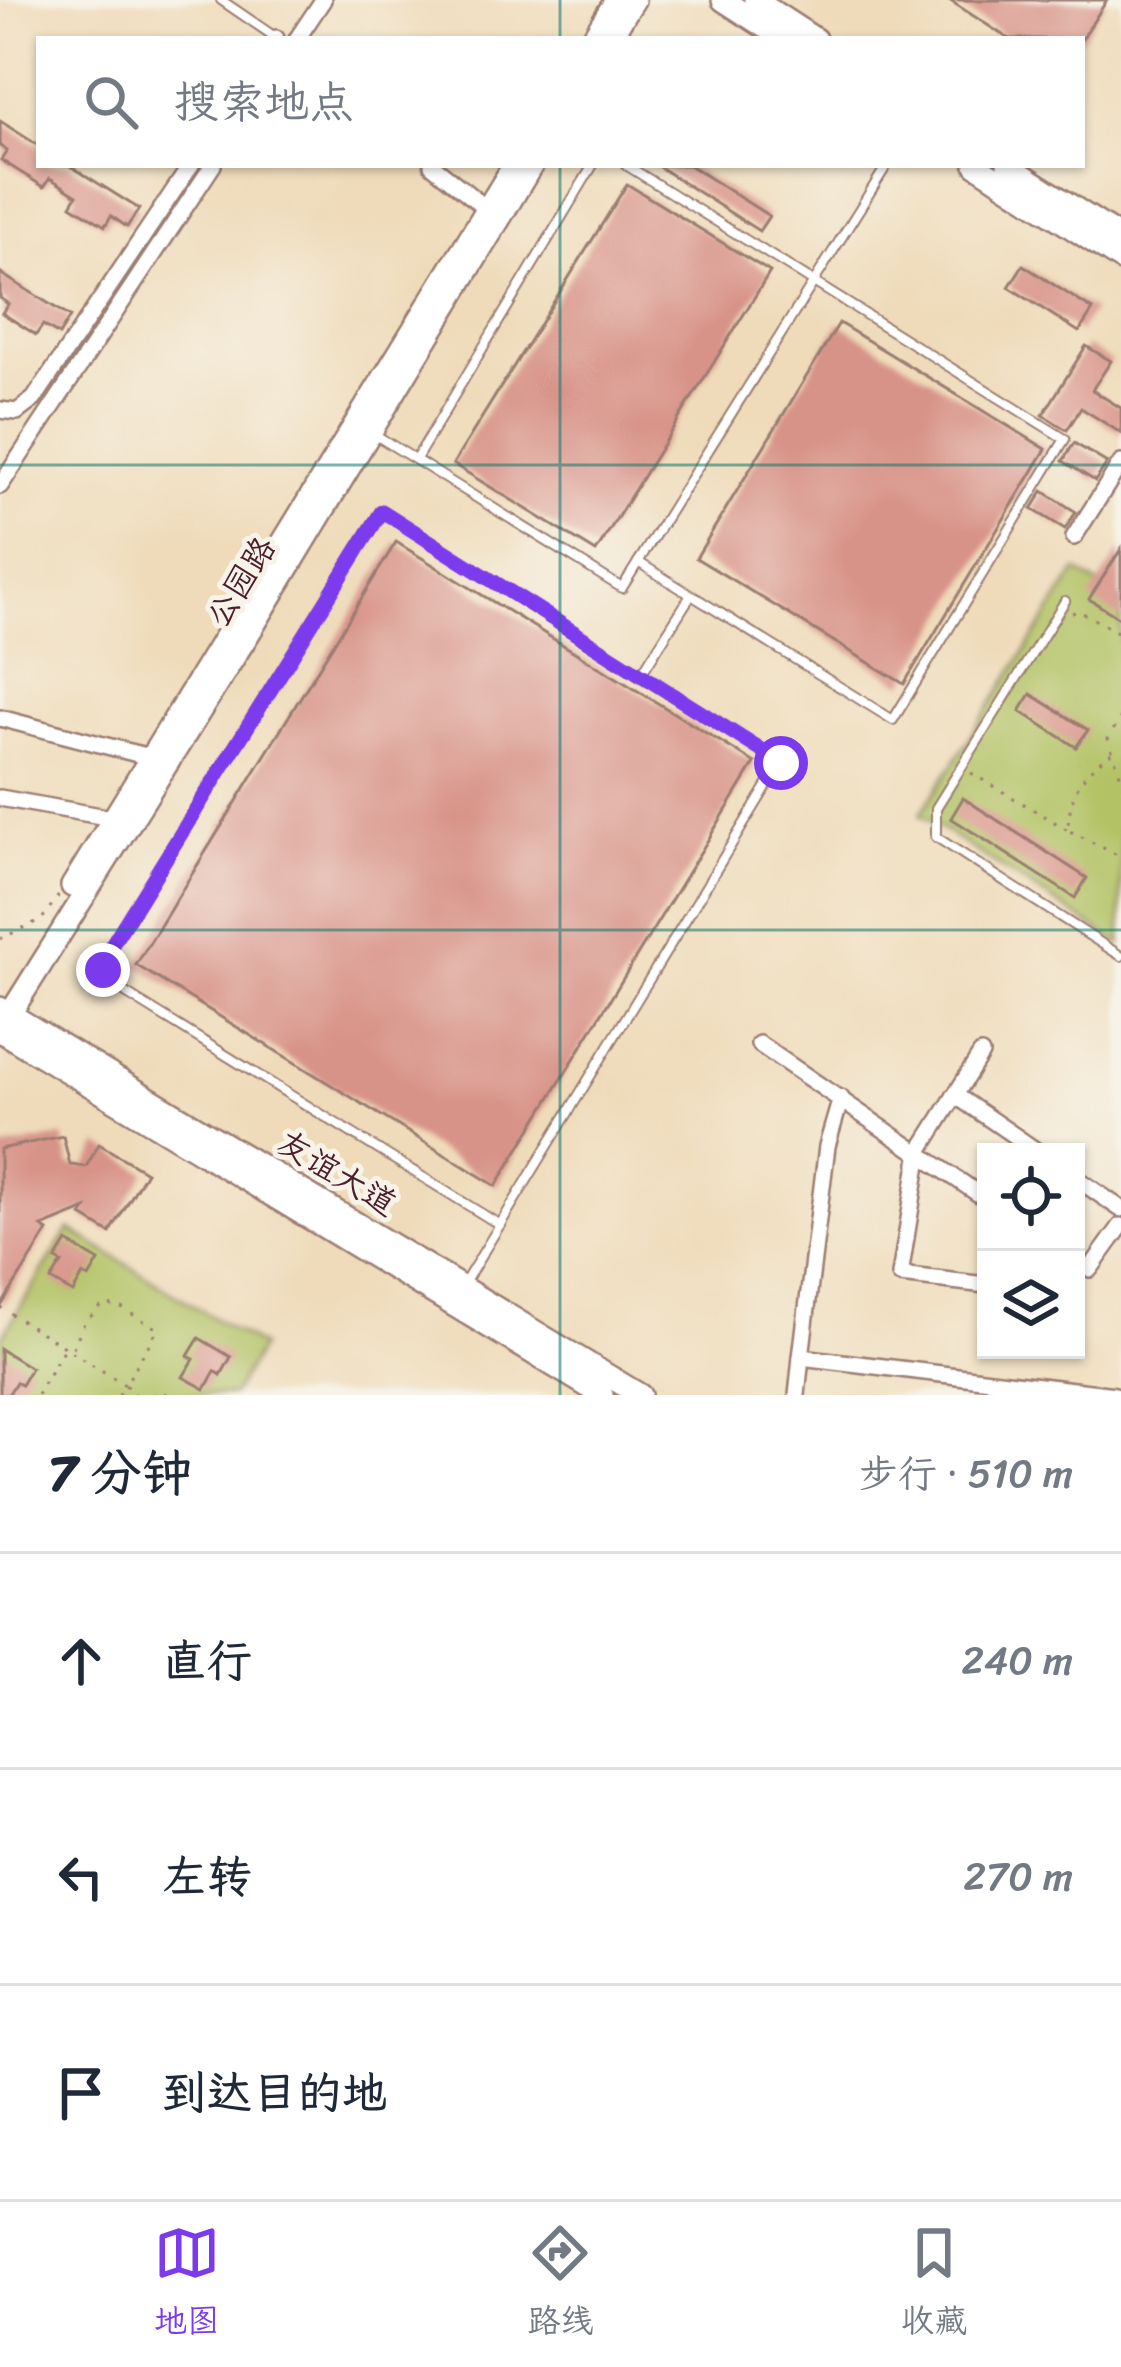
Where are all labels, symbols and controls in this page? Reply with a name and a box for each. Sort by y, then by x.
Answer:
search box [36,36,1085,168]
text: 搜索地点 [174,62,354,142]
icon: search [78,69,144,135]
street label: 公园路 [190,525,292,639]
route start [754,736,808,790]
route end [76,943,130,997]
street label: 友谊大道 [265,1114,409,1232]
map controls [977,1143,1085,1359]
button: locate [977,1143,1085,1251]
button: layers [977,1251,1085,1359]
text: 7 分钟 [48,1428,192,1518]
text: 步行 · 510 m [859,1439,1073,1508]
text: 直行 [162,1621,252,1701]
text: 240 m [961,1626,1073,1695]
icon: ahead [48,1628,114,1694]
text: 左转 [162,1837,252,1917]
text: 270 m [963,1842,1073,1911]
icon: left [48,1844,114,1910]
text: 到达目的地 [162,2053,387,2133]
icon: arrive [48,2060,114,2126]
tab: 地图 [154,2220,220,2350]
tab: 路线 [527,2220,593,2350]
tab: 收藏 [901,2220,967,2350]

